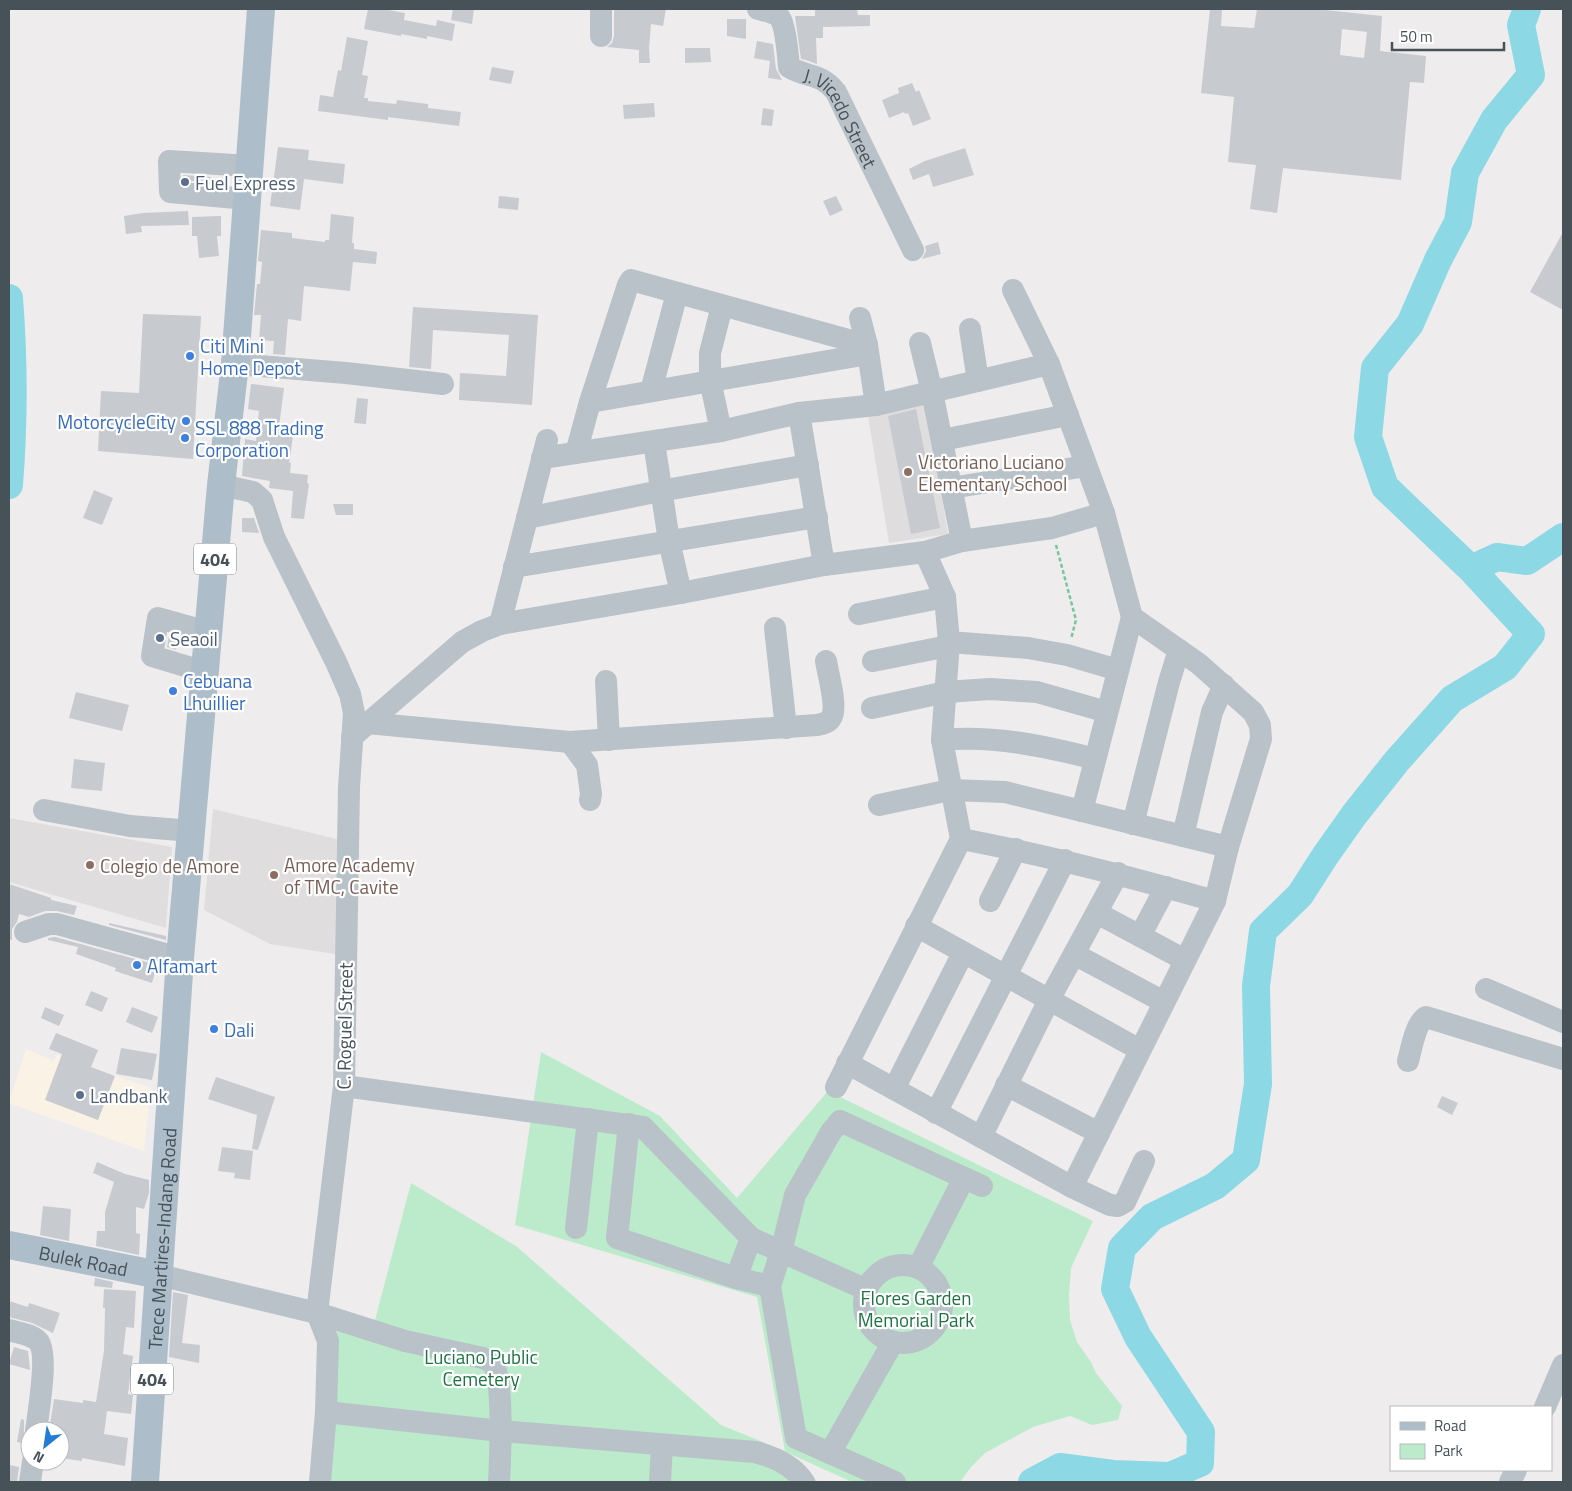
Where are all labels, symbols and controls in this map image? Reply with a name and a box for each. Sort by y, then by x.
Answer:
scale bar [1392,20,1504,52]
text: 50 m [1400,25,1433,48]
street label: J. Vicedo Street [800,60,885,173]
place label: Fuel Express [195,168,296,197]
marker: Fuel Express [179,176,191,188]
place label: Citi Mini Home Depot [200,331,301,382]
marker: Citi Mini Home Depot [184,350,196,362]
place label: MotorcycleCity [57,407,176,436]
place label: SSL 888 Trading Corporation [195,413,324,464]
marker: MotorcycleCity [180,415,192,427]
marker: SSL 888 Trading Corporation [179,432,191,444]
place label: Victoriano Luciano Elementary School [918,447,1067,498]
marker: Victoriano Luciano Elementary School [902,466,914,478]
road number: 404 [194,544,236,574]
place label: Seaoil [170,624,218,653]
marker: Seaoil [154,632,166,644]
place label: Cebuana Lhuillier [183,666,253,717]
marker: Cebuana Lhuillier [167,685,179,697]
place label: Amore Academy of TMC, Cavite [284,850,415,901]
place label: Colegio de Amore [100,851,239,880]
marker: Colegio de Amore [84,859,96,871]
marker: Amore Academy of TMC, Cavite [268,869,280,881]
place label: Alfamart [147,951,217,980]
marker: Alfamart [131,959,143,971]
street label: C. Roguel Street [328,962,360,1090]
place label: Dali [224,1015,254,1044]
marker: Dali [208,1023,220,1035]
place label: Landbank [90,1081,168,1110]
marker: Landbank [74,1089,86,1101]
street label: Trece Martires-Indang Road [139,1127,183,1350]
street label: Bulek Road [36,1237,131,1283]
park label: Flores Garden Memorial Park [858,1283,974,1334]
park label: Luciano Public Cemetery [424,1342,538,1393]
road number: 404 [131,1364,173,1395]
legend [1390,1406,1552,1471]
text: Road [1434,1414,1466,1437]
north arrow [20,1421,70,1471]
text: Park [1434,1439,1463,1462]
text: N [29,1446,48,1469]

